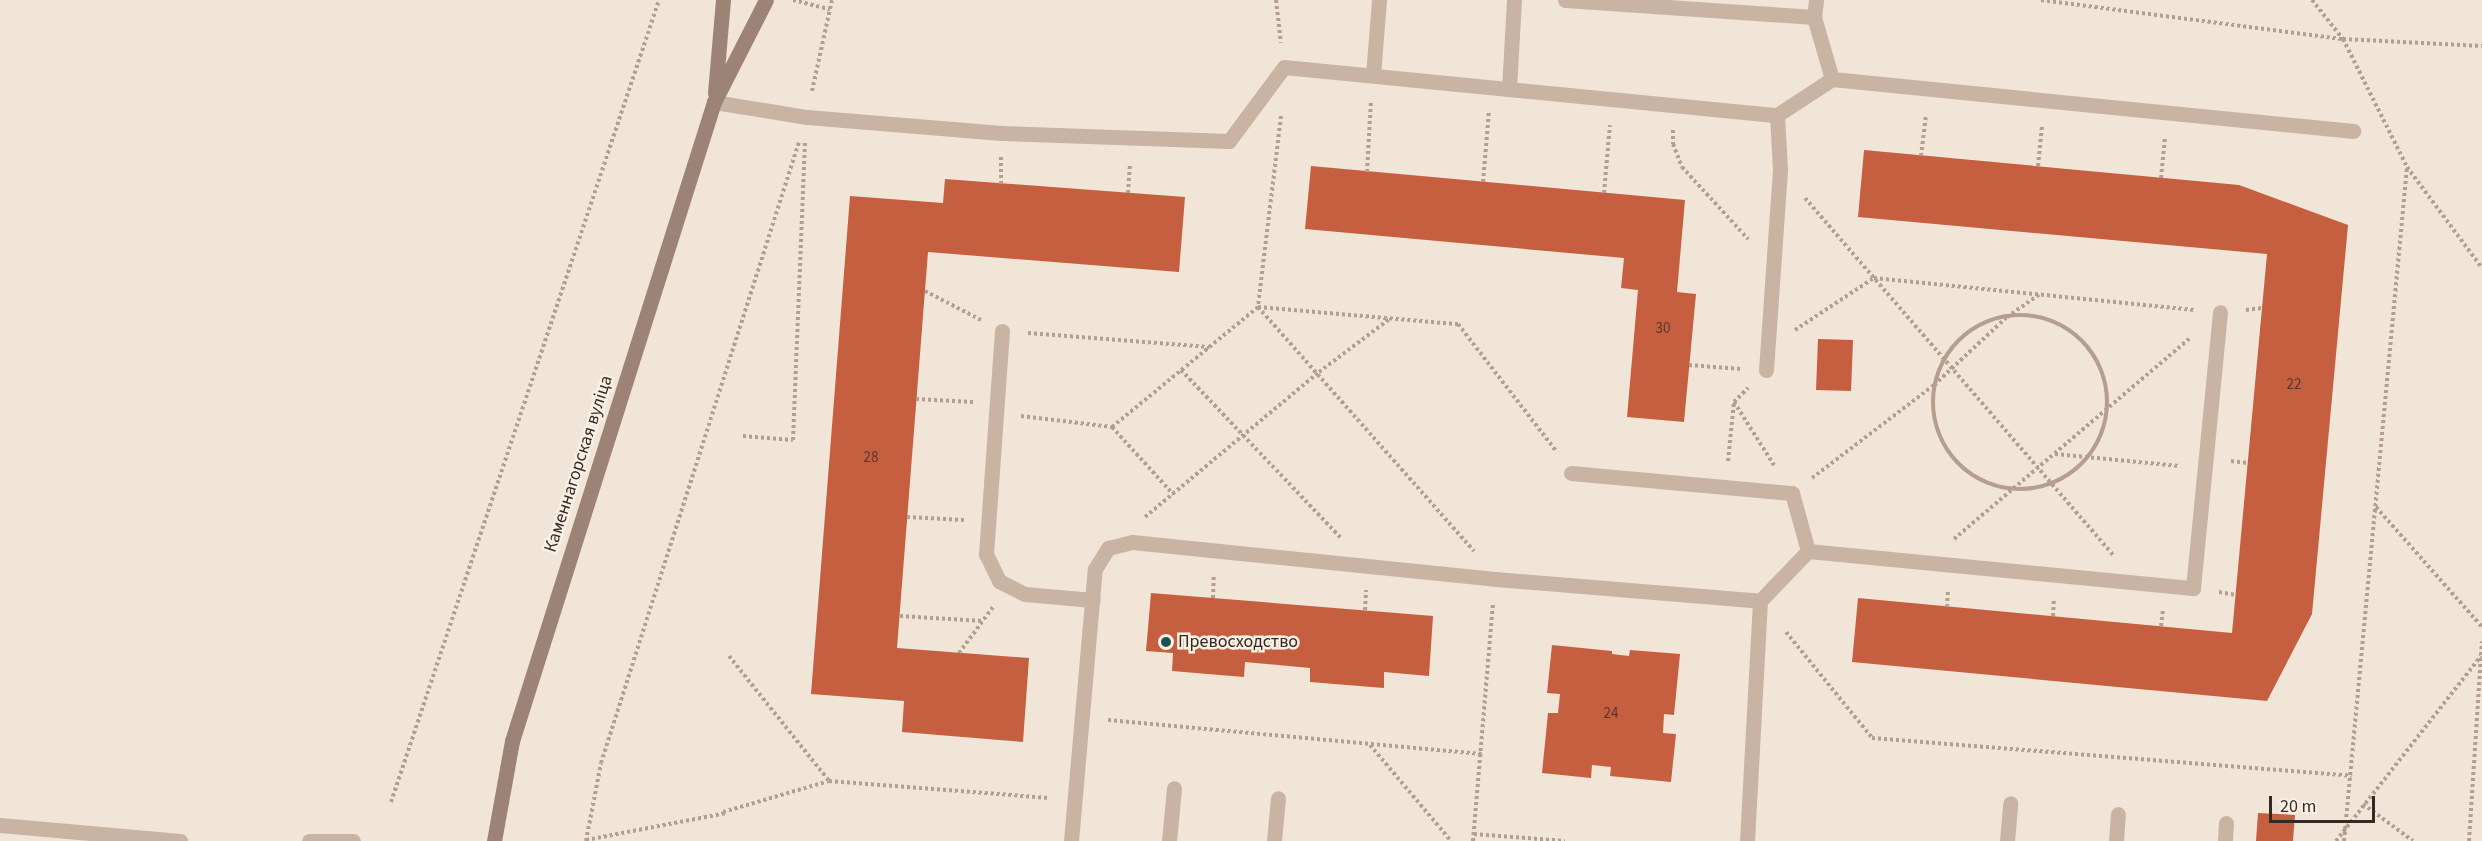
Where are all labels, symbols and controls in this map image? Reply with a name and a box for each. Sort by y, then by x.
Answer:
house number: 30 [1656,320,1670,338]
street label: Каменнагорская вуліца [540,373,618,555]
house number: 22 [2287,376,2301,394]
house number: 28 [864,449,878,467]
place label: Превосходство [1178,631,1298,653]
marker: Превосходство [1159,635,1173,649]
house number: 24 [1604,705,1618,723]
scale bar [2272,784,2378,822]
text: 20 m [2280,794,2316,819]

